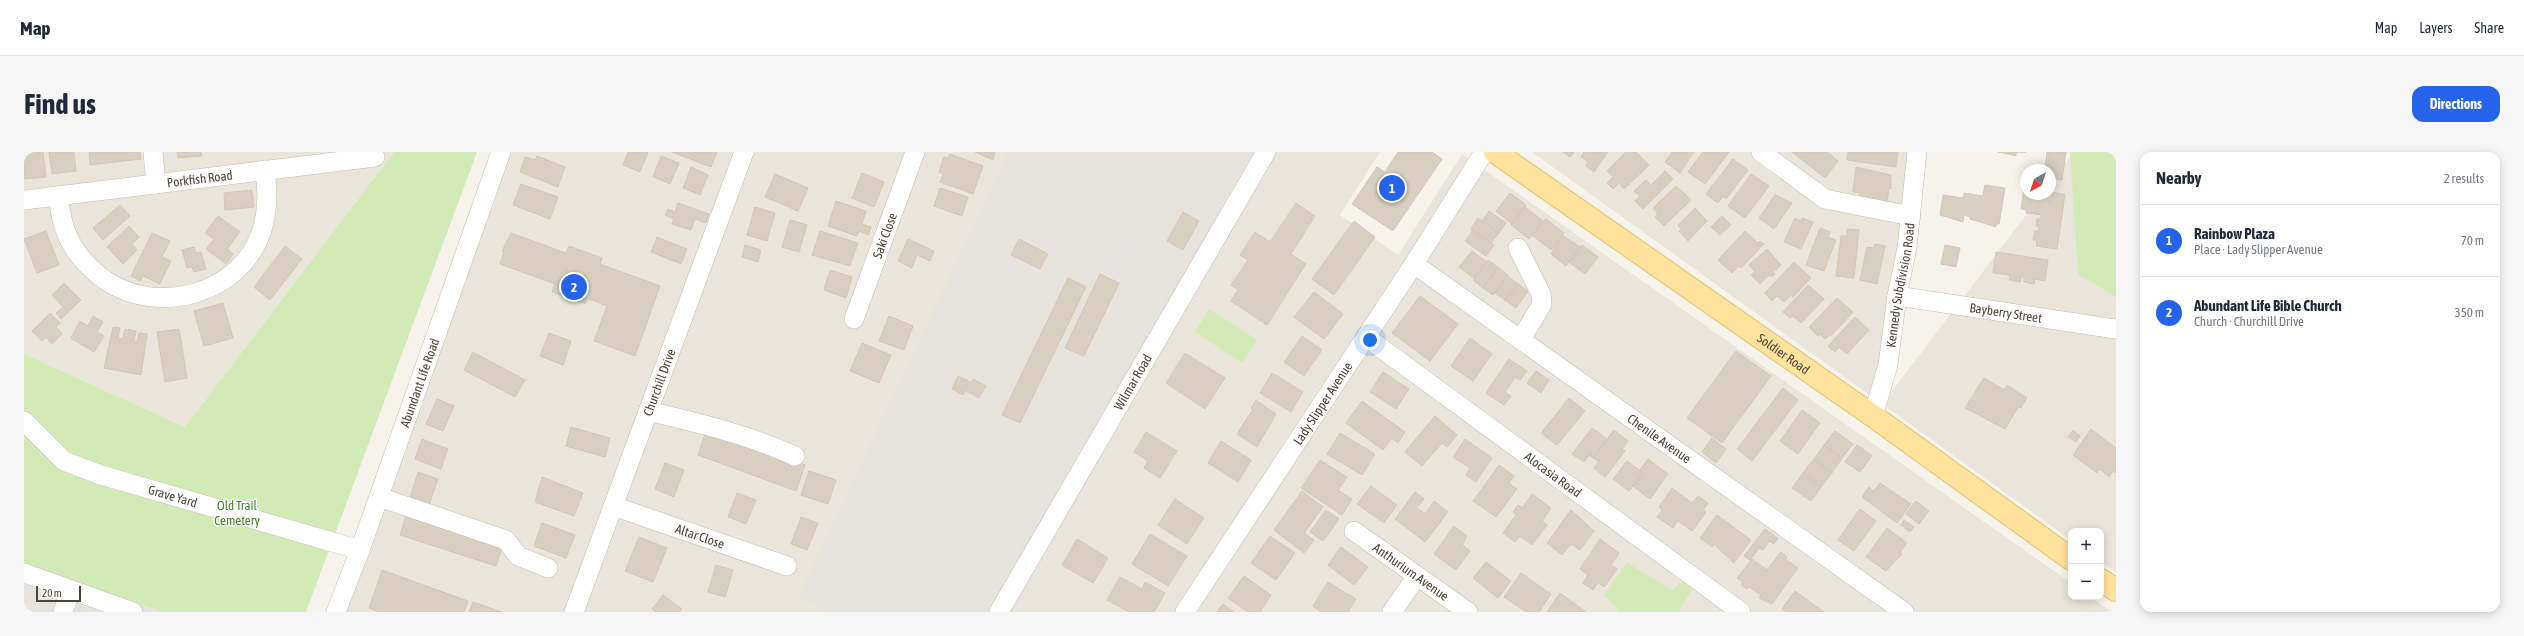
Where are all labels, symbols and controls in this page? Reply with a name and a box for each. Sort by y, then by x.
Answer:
text: Map [20,17,51,39]
text: Map [2375,20,2397,36]
text: Layers [2419,20,2452,36]
text: Share [2474,20,2504,36]
button: Directions [2412,86,2500,122]
text: Find us [24,88,96,120]
north arrow [2020,164,2056,200]
street label: Porkfish Road [166,167,233,190]
text: Nearby [2156,168,2202,188]
text: 2 results [2444,171,2484,186]
pin: 1 [1379,173,1405,203]
street label: Saki Close [869,210,900,260]
street label: Kennedy Subdivision Road [1883,222,1917,348]
text: Rainbow Plaza [2194,225,2275,242]
text: 1 [2166,233,2172,248]
text: 70 m [2461,233,2484,248]
text: Place · Lady Slipper Avenue [2194,242,2323,257]
pin: 2 [561,272,587,302]
text: Abundant Life Bible Church [2194,297,2342,314]
street label: Bayberry Street [1969,300,2043,325]
text: 2 [2166,305,2172,320]
text: 350 m [2455,305,2484,320]
text: Church · Churchill Drive [2194,314,2304,329]
your location [1360,330,1380,350]
street label: Soldier Road [1755,330,1813,377]
street label: Abundant Life Road [397,336,442,429]
street label: Churchill Drive [640,346,678,418]
street label: Wilmar Road [1111,351,1155,412]
street label: Lady Slipper Avenue [1290,359,1355,447]
street label: Chenile Avenue [1625,411,1694,466]
street label: Alocasia Road [1522,448,1585,500]
street label: Grave Yard [147,482,199,510]
park label: Old Trail Cemetery [214,498,260,528]
street label: Altar Close [673,521,727,551]
map controls [2068,528,2104,600]
button: + [2068,528,2104,564]
street label: Anthurium Avenue [1370,540,1452,604]
button: − [2068,564,2104,600]
scale bar [36,584,81,603]
text: 20 m [42,587,62,599]

